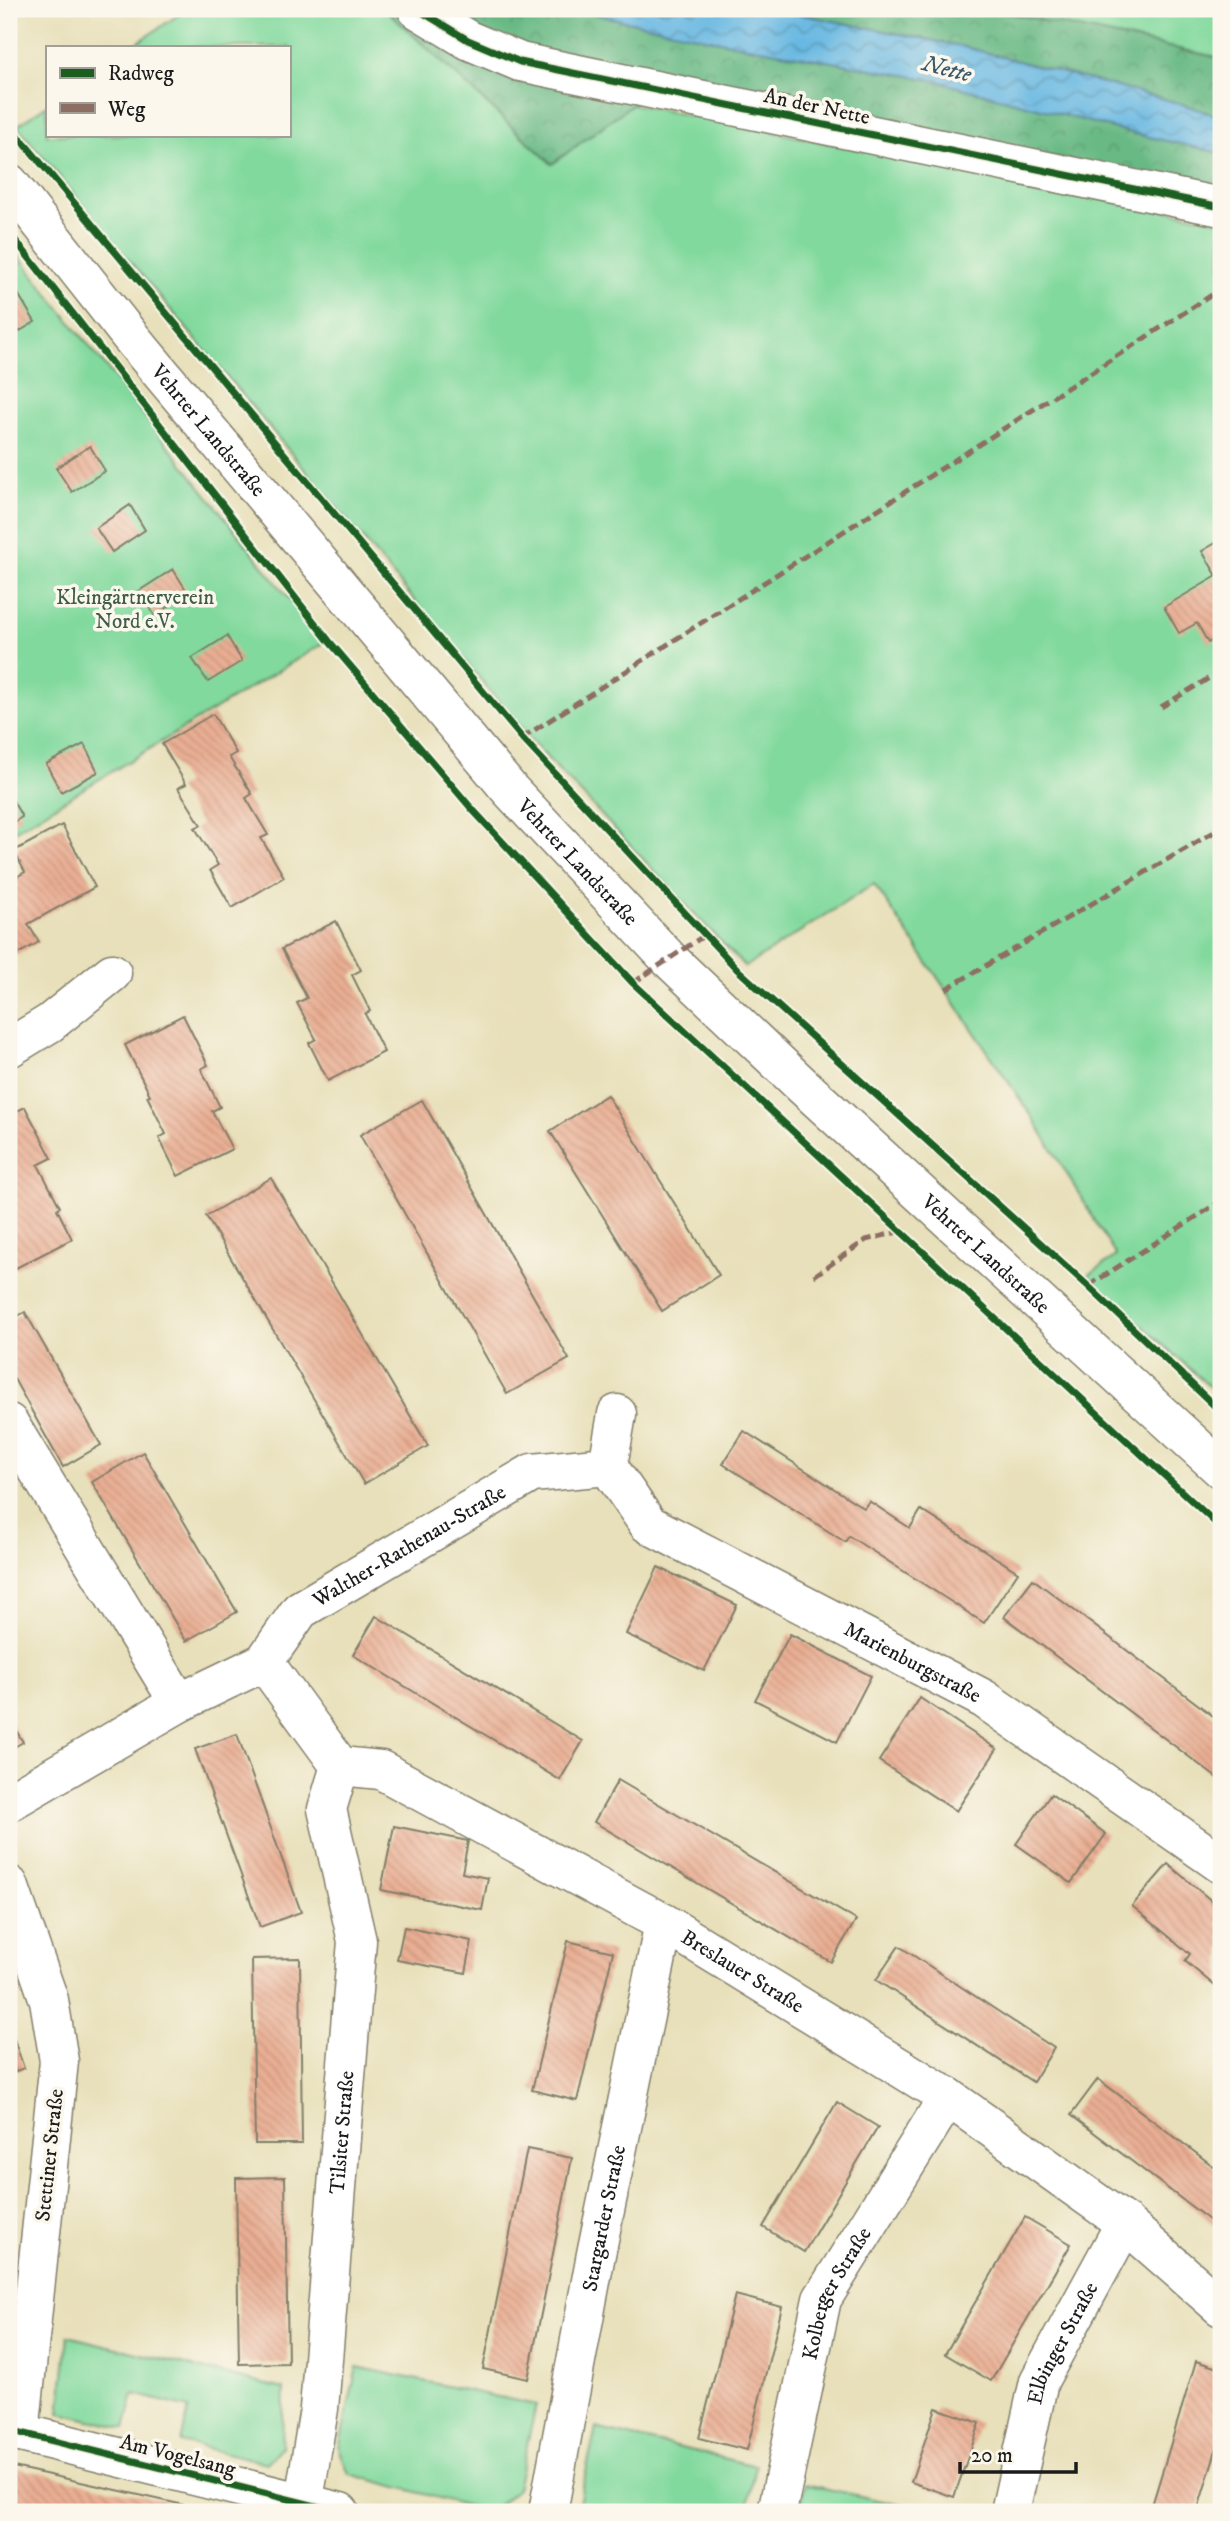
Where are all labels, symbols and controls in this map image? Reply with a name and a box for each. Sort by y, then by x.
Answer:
legend [46,46,290,136]
water label: Nette [917,49,975,90]
text: Radweg [108,61,174,87]
street label: An der Nette [761,83,873,131]
text: Weg [107,97,146,123]
street label: Vehrter Landstraße [145,359,271,503]
park label: Kleingärtnerverein Nord e.V. [56,585,214,635]
street label: Vehrter Landstraße [510,793,643,932]
street label: Vehrter Landstraße [915,1189,1055,1320]
street label: Walther-Rathenau-Straße [308,1479,511,1614]
street label: Marienburgstraße [839,1616,986,1709]
street label: Breslauer Straße [676,1925,809,2020]
street label: Tilsiter Straße [325,2069,360,2195]
street label: Stettiner Straße [30,2087,70,2223]
street label: Stargarder Straße [577,2143,632,2294]
street label: Kolberger Straße [797,2222,878,2363]
street label: Elbinger Straße [1022,2277,1105,2407]
street label: Am Vogelsang [117,2429,239,2483]
scale bar [960,2430,1076,2474]
text: 20 m [971,2443,1013,2469]

